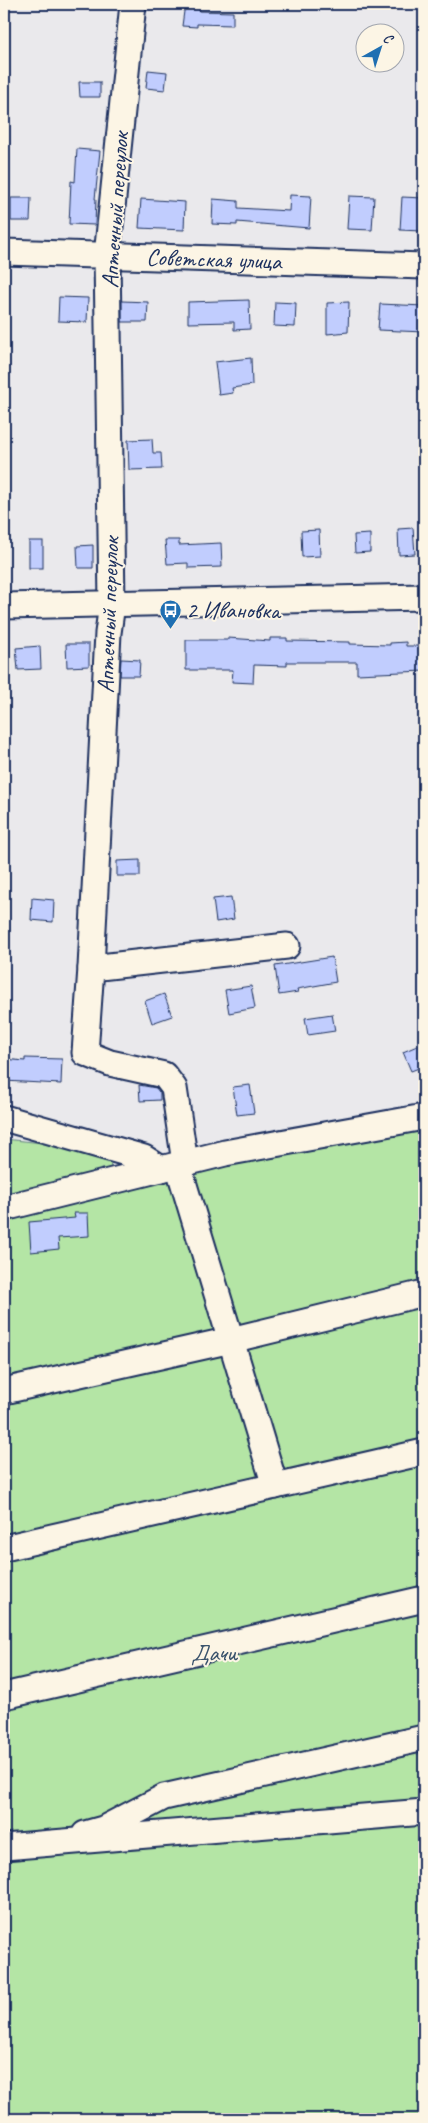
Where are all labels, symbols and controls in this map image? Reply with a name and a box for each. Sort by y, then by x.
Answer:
north arrow [356,22,406,72]
text: С [380,30,398,48]
street label: Аптечный переулок [95,129,136,289]
street label: Советская улица [146,242,284,276]
street label: Аптечный переулок [90,534,126,694]
place label: 2 Ивановка [186,595,282,625]
bus stop icon: 2 Ивановка [158,598,182,629]
park label: Дачи [191,1638,238,1668]

